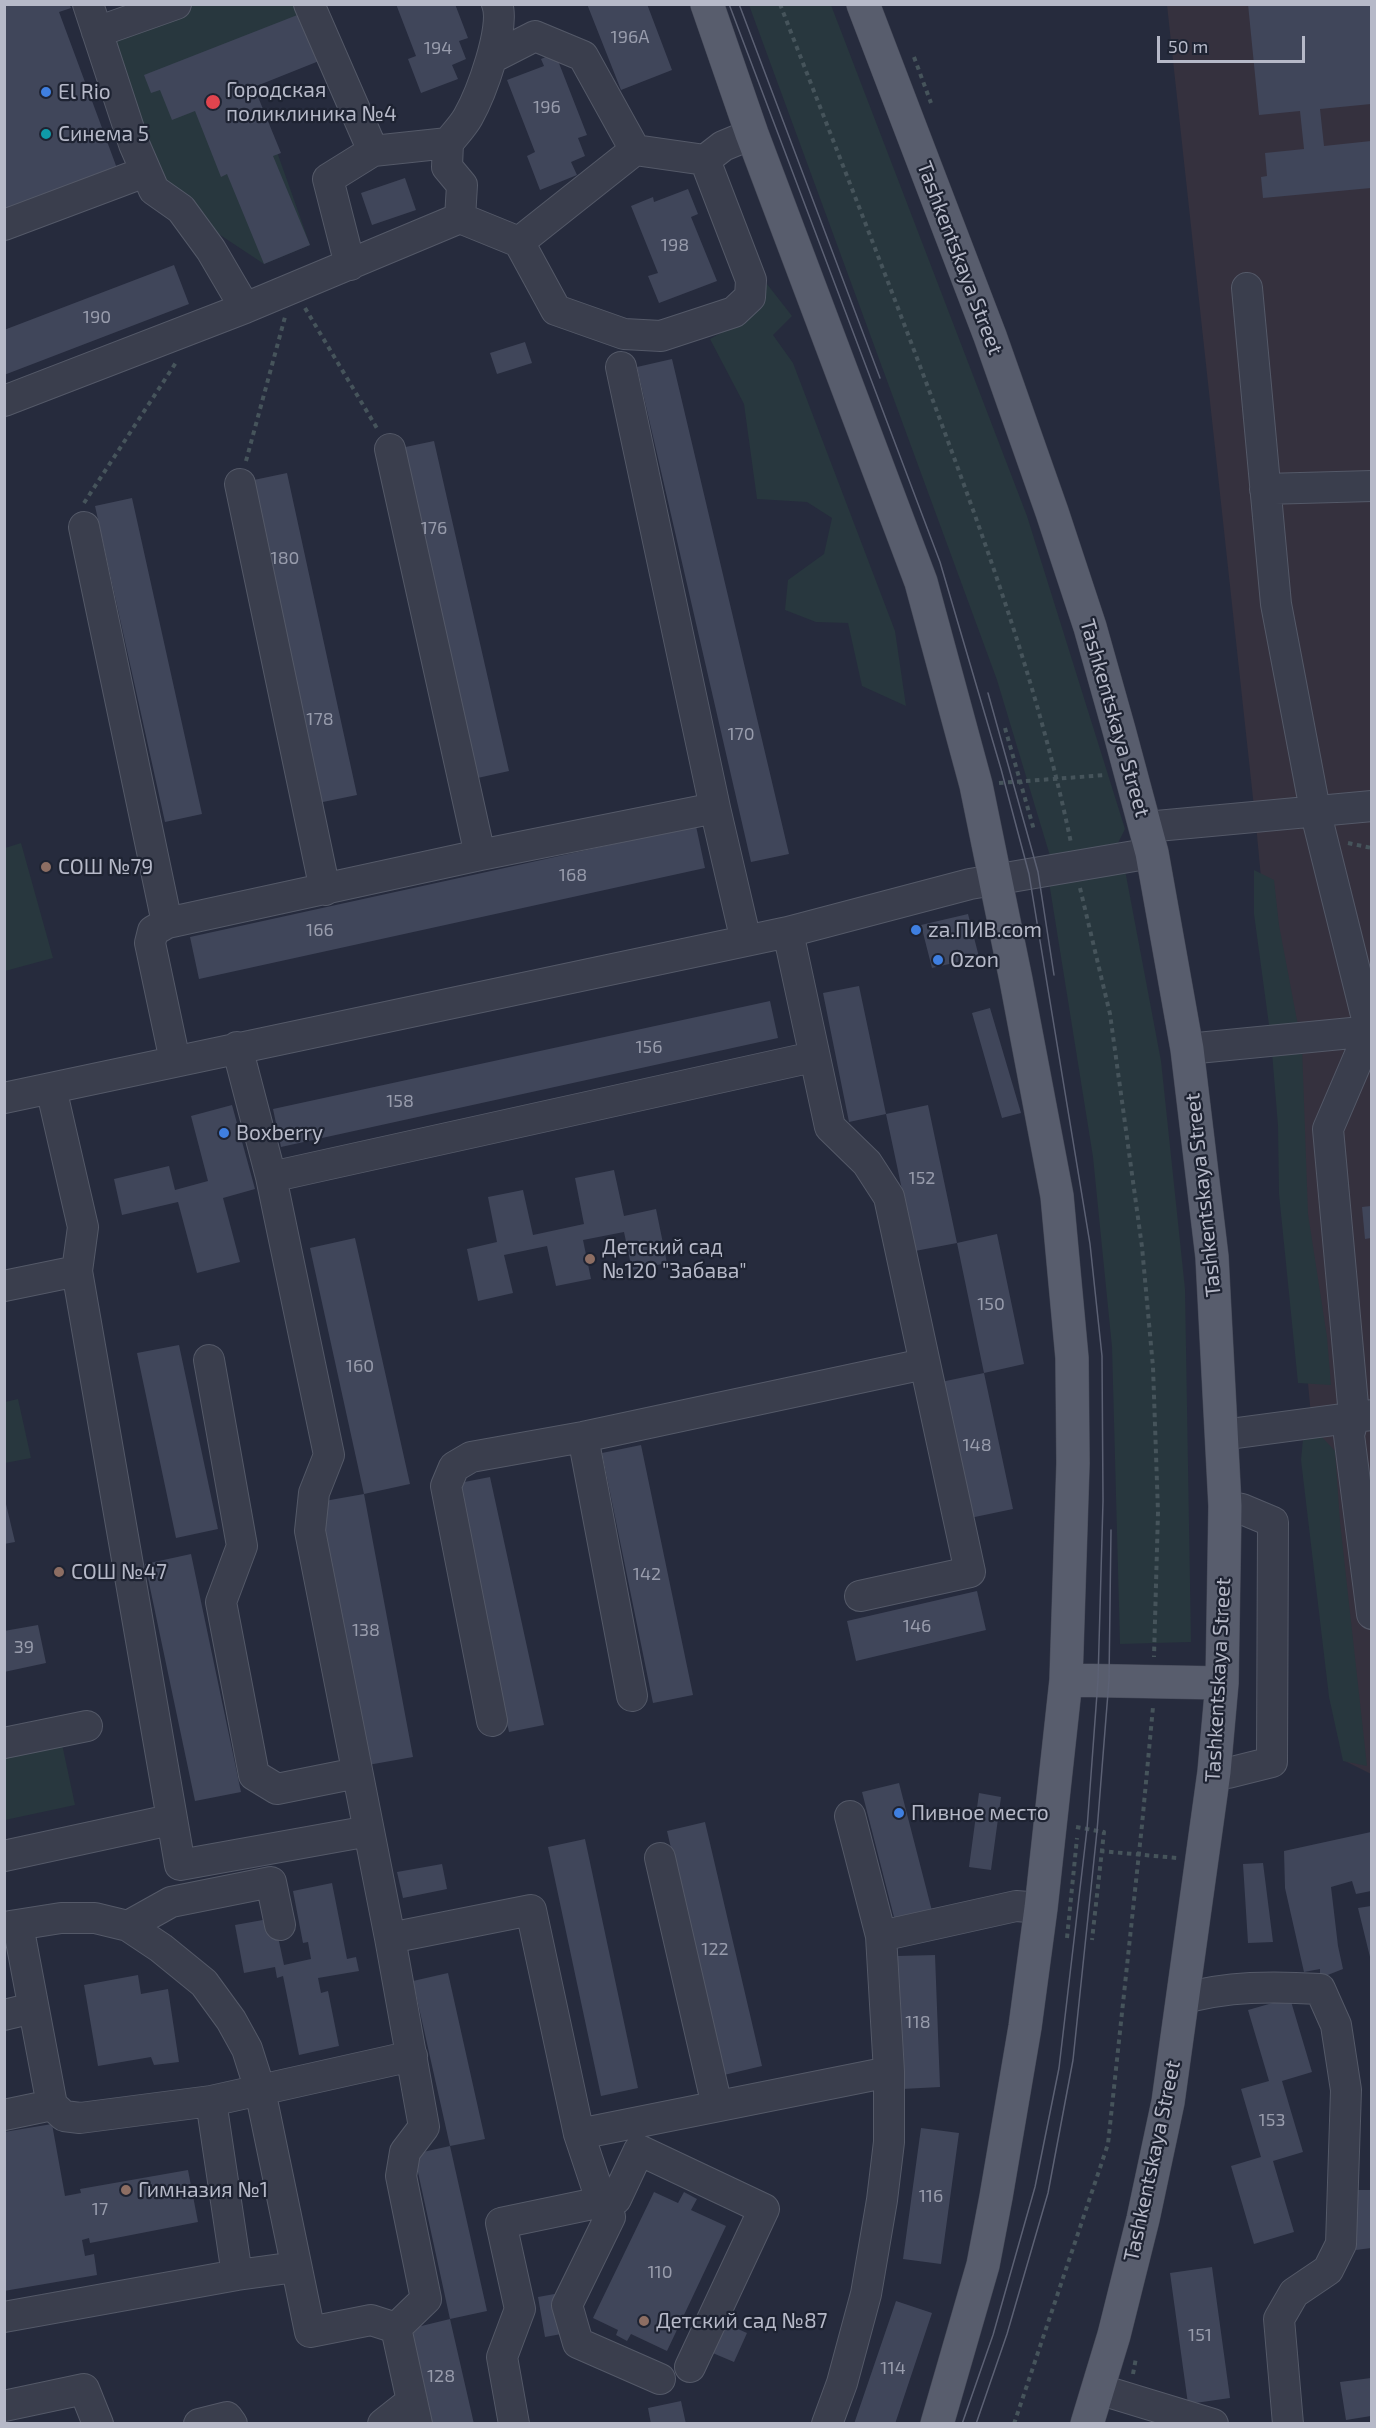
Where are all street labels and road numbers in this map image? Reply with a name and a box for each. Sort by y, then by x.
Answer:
street label: Tashkentskaya Street [912,158,1008,358]
street label: Tashkentskaya Street [1075,616,1155,820]
street label: Tashkentskaya Street [1180,1092,1226,1298]
street label: Tashkentskaya Street [1200,1577,1236,1783]
street label: Tashkentskaya Street [1118,2058,1186,2264]

